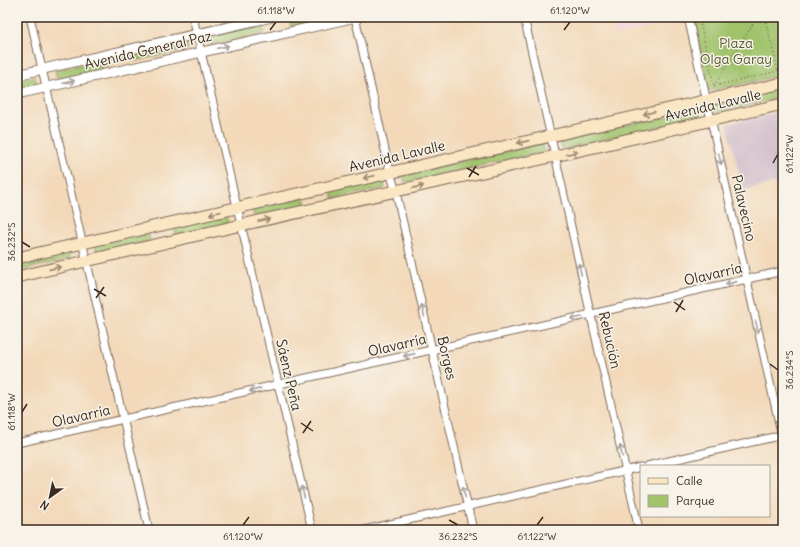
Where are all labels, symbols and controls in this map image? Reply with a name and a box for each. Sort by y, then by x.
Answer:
text: 61.118°W [257,4,295,17]
text: 61.120°W [550,4,590,17]
street label: Avenida General Paz [83,27,214,73]
park label: Plaza Olga Garay [700,34,772,68]
one-way arrow [216,43,229,51]
one-way arrow [62,77,75,85]
street label: Avenida Lavalle [663,85,763,125]
one-way arrow [643,110,656,118]
text: 61.122°W [783,135,796,173]
street label: Avenida Lavalle [347,136,447,176]
one-way arrow [517,139,530,147]
one-way arrow [565,148,578,156]
one-way arrow [716,152,724,165]
street label: Palavecino [728,173,760,243]
one-way arrow [362,174,375,182]
one-way arrow [411,182,424,190]
one-way arrow [208,209,221,217]
one-way arrow [257,216,270,224]
text: 36.232°S [5,222,18,262]
street label: Olavarría [682,259,744,289]
one-way arrow [576,263,584,276]
one-way arrow [48,264,61,272]
one-way arrow [725,280,738,288]
one-way arrow [418,304,426,317]
street label: Rebución [595,310,625,370]
one-way arrow [571,315,584,322]
one-way arrow [754,320,762,333]
street label: Olavarría [366,330,428,360]
street label: Borges [433,334,461,382]
street label: Sáenz Peña [272,337,306,413]
text: 36.234°S [783,350,796,390]
one-way arrow [403,352,416,360]
one-way arrow [249,387,262,394]
text: 61.118°W [5,393,18,431]
street label: Olavarría [50,401,112,431]
one-way arrow [617,445,625,458]
legend [640,465,770,517]
text: Calle [676,473,703,488]
north arrow [30,477,70,517]
one-way arrow [298,486,306,499]
one-way arrow [460,486,468,499]
text: Parque [676,493,715,508]
text: N [38,497,52,513]
text: 61.120°W [223,530,263,543]
text: 36.232°S [438,530,478,543]
text: 61.122°W [518,530,556,543]

